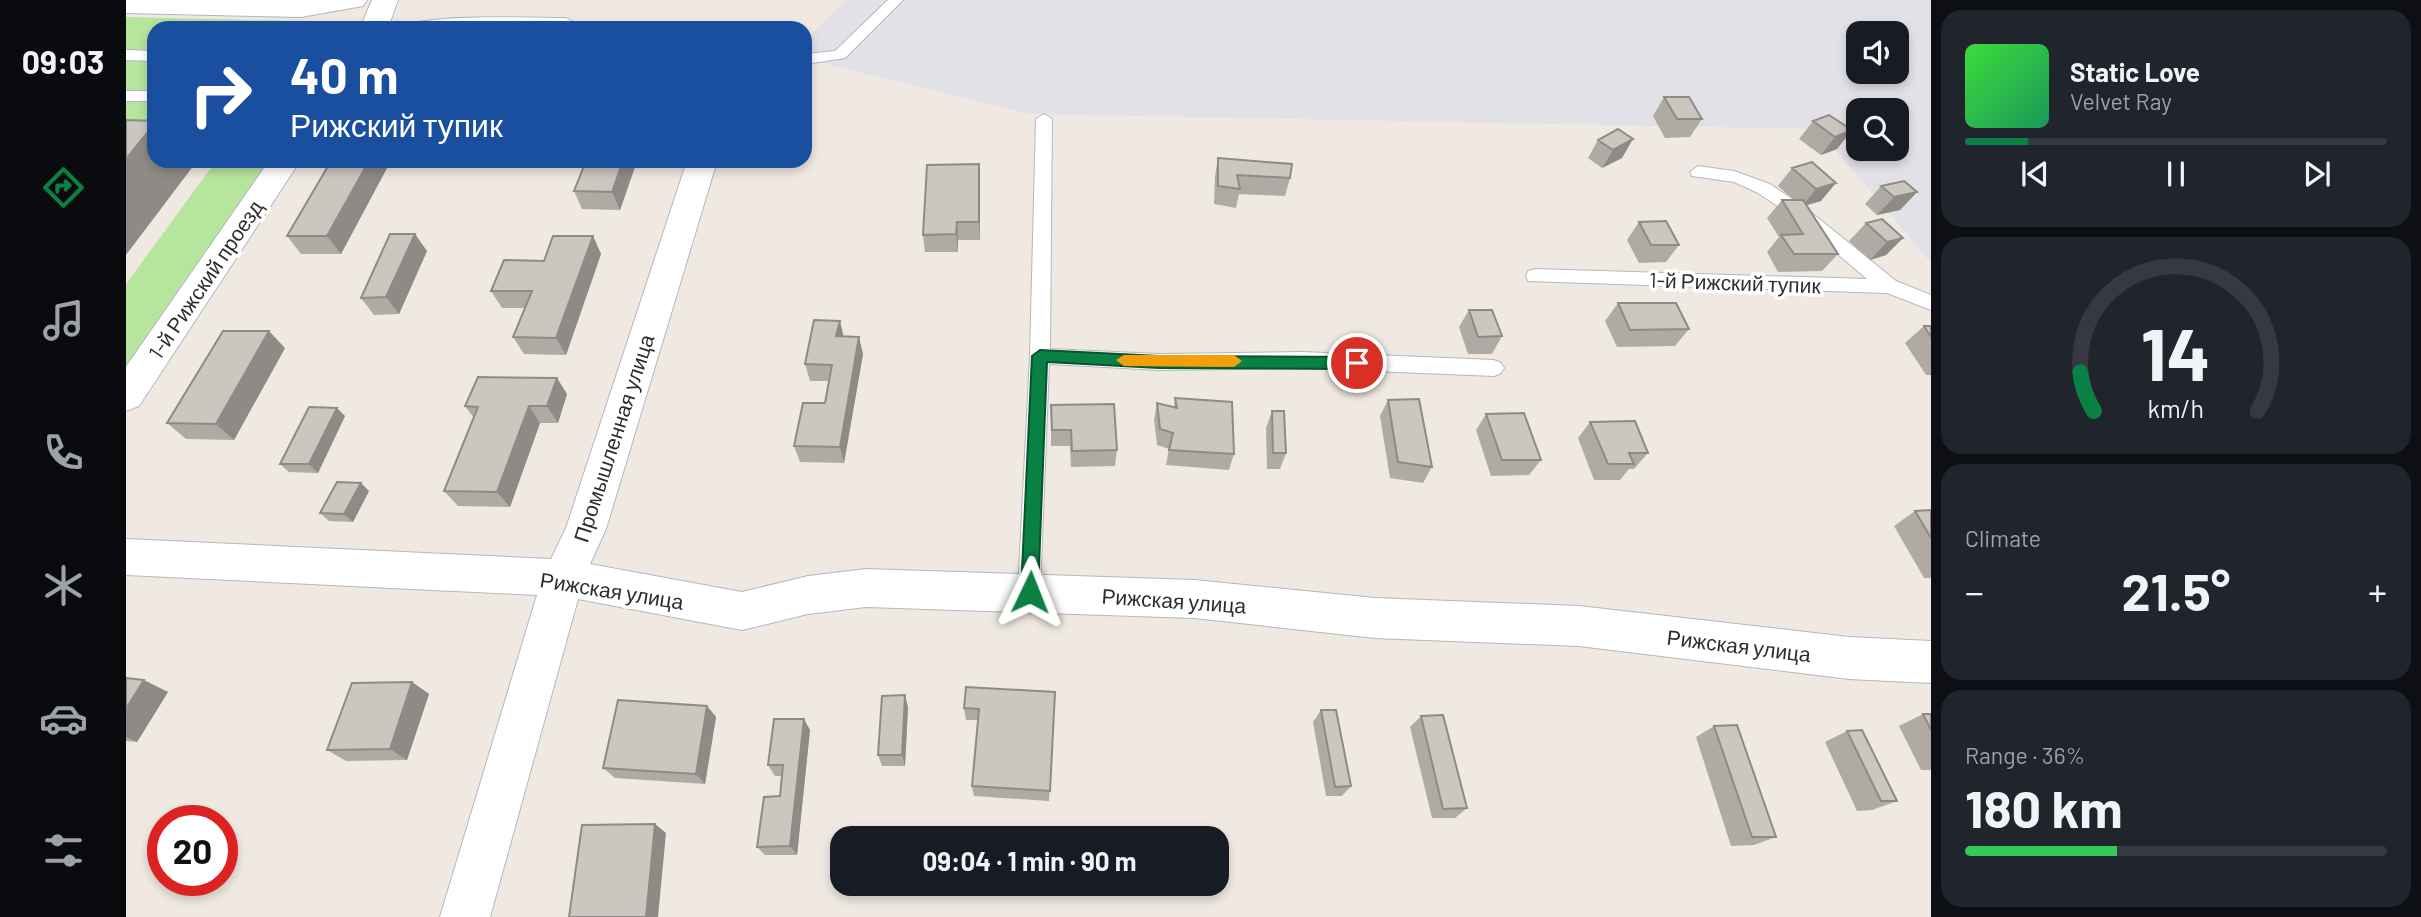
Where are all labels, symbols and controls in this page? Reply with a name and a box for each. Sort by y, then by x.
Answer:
map controls [1846,21,1909,161]
button: sound [1846,21,1909,84]
text: 09:03 [22,42,104,80]
text: 40 m [290,45,398,104]
icon: right [175,49,266,140]
text: Static Love [2070,56,2200,87]
text: Velvet Ray [2070,87,2172,115]
button: search [1846,98,1909,161]
text: Рижский тупик [290,105,503,143]
icon: previous [2016,155,2054,193]
icon: pause [2157,155,2195,193]
icon: next [2298,155,2336,193]
icon: directions [39,163,88,212]
street label: 1-й Рижский проезд [143,195,267,363]
street label: 1-й Рижский тупик [1649,267,1822,298]
icon: music [39,296,88,345]
text: 14 [2141,309,2211,397]
street label: Промышленная улица [568,331,659,545]
pin [1327,333,1387,393]
icon: arrive [1338,344,1376,382]
text: km/h [2148,393,2204,423]
icon: phone [39,428,88,477]
text: Climate [1965,524,2041,552]
position arrow [993,555,1067,629]
text: 21.5° [2122,559,2230,621]
icon: climate [39,561,88,610]
street label: Рижская улица [538,566,686,614]
text: − [1965,568,1984,614]
text: + [2368,568,2387,614]
street label: Рижская улица [1101,582,1247,618]
street label: Рижская улица [1666,624,1813,666]
icon: car [39,694,88,743]
text: Range · 36% [1965,741,2085,769]
text: 180 km [1965,776,2123,838]
speed limit sign: 20 [147,805,238,896]
icon: filters [39,826,88,875]
text: 09:04 · 1 min · 90 m [922,845,1137,876]

